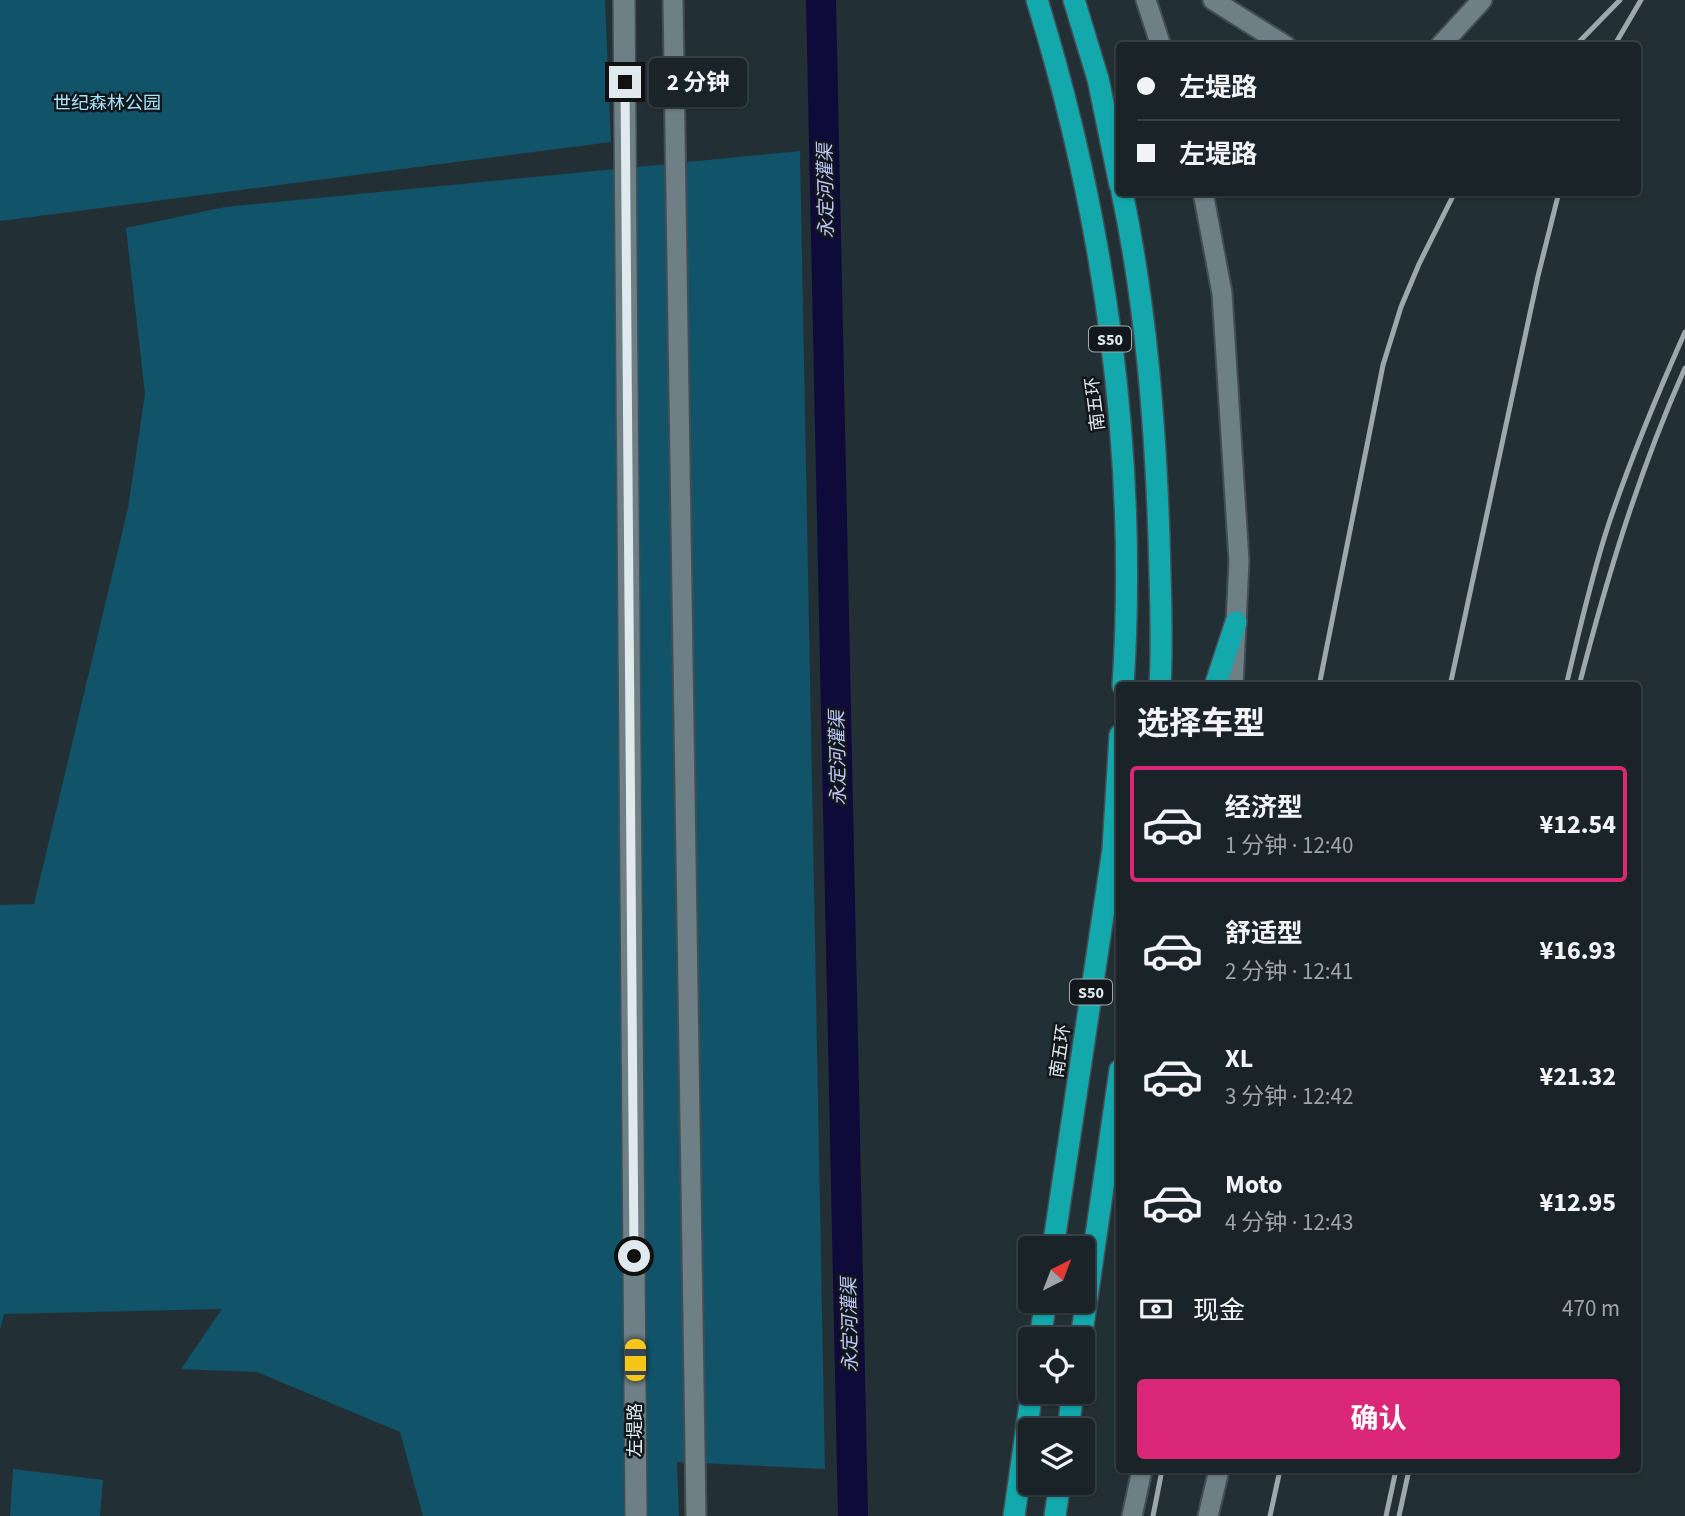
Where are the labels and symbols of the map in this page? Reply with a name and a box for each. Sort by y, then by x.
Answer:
callout: 2 分钟 [650,57,748,106]
route end [609,66,641,98]
park label: 世纪森林公园 [53,91,161,116]
water label: 永定河灌渠 [812,140,841,239]
road number: S50 [1089,326,1131,352]
street label: 南五环 [1080,376,1111,432]
water label: 永定河灌渠 [824,707,853,806]
road number: S50 [1070,980,1112,1004]
street label: 南五环 [1044,1023,1077,1080]
north arrow [1018,1236,1096,1312]
route start [618,1240,650,1272]
water label: 永定河灌渠 [836,1274,865,1373]
car [625,1339,646,1381]
street label: 左堤路 [623,1403,648,1457]

